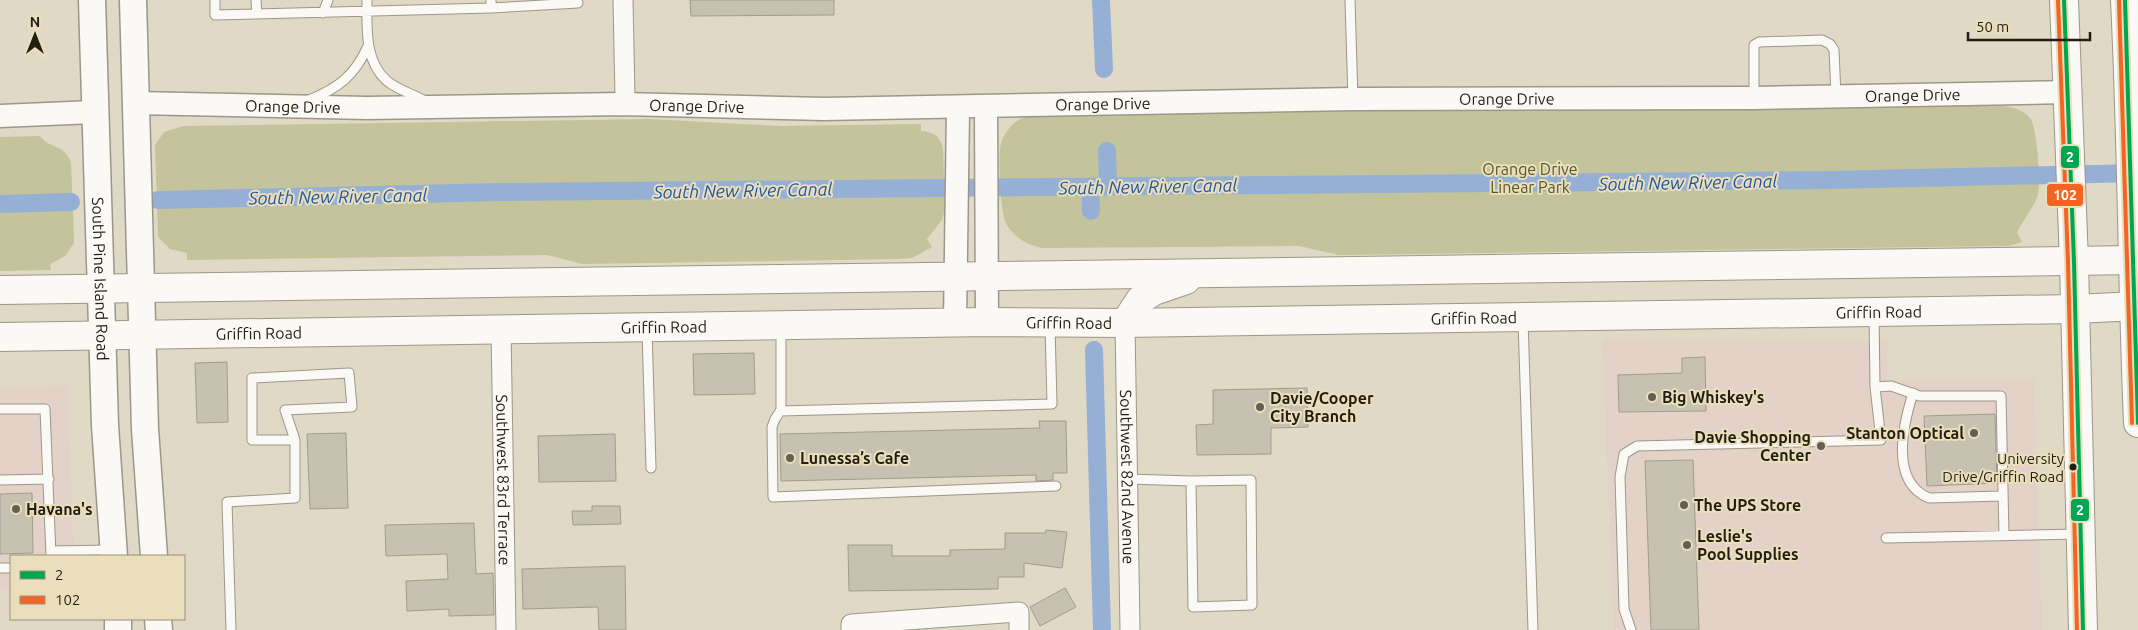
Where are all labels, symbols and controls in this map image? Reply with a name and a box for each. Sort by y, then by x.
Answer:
north arrow [10,10,60,60]
scale bar [1968,10,2090,42]
text: N [30,14,40,30]
text: 50 m [1976,18,2009,35]
street label: Orange Drive [1865,85,1961,105]
street label: Orange Drive [1459,89,1554,108]
street label: Orange Drive [1055,94,1151,114]
street label: Orange Drive [245,96,341,116]
street label: Orange Drive [649,96,745,116]
line badge: 2 [2060,145,2080,169]
text: 2 [2066,149,2074,165]
park label: Orange Drive Linear Park [1482,160,1578,196]
water label: South New River Canal [1597,170,1778,194]
water label: South New River Canal [1057,174,1238,198]
water label: South New River Canal [652,178,833,202]
line badge: 102 [2046,183,2084,207]
water label: South New River Canal [247,184,428,208]
text: 102 [2053,187,2077,203]
street label: South Pine Island Road [89,197,112,361]
street label: Griffin Road [1835,302,1922,322]
street label: Griffin Road [1431,308,1517,327]
street label: Griffin Road [1026,313,1112,332]
street label: Griffin Road [621,317,707,337]
street label: Griffin Road [216,323,302,343]
place label: Big Whiskey's [1662,388,1764,406]
street label: Southwest 82nd Avenue [1117,389,1138,564]
place label: Davie/Cooper City Branch [1270,389,1374,425]
marker: Big Whiskey's [1646,391,1658,403]
street label: Southwest 83rd Terrace [493,394,514,566]
marker: Davie/Cooper City Branch [1254,401,1266,413]
place label: Stanton Optical [1846,424,1964,442]
marker: Stanton Optical [1968,427,1980,439]
place label: Davie Shopping Center [1694,428,1811,464]
marker: Davie Shopping Center [1815,440,1827,452]
place label: Lunessa’s Cafe [800,449,909,467]
place label: University Drive/Griffin Road [1942,450,2064,485]
marker: Lunessa’s Cafe [784,452,796,464]
marker: University Drive/Griffin Road [2068,462,2078,472]
place label: The UPS Store [1694,496,1801,514]
line badge: 2 [2070,498,2090,522]
marker: The UPS Store [1678,499,1690,511]
place label: Havana's [26,500,93,518]
text: 2 [2076,502,2084,518]
marker: Havana's [10,503,22,515]
place label: Leslie's Pool Supplies [1697,527,1799,563]
marker: Leslie's Pool Supplies [1681,539,1693,551]
legend [10,555,185,620]
text: 2 [55,566,63,583]
text: 102 [55,591,80,608]

